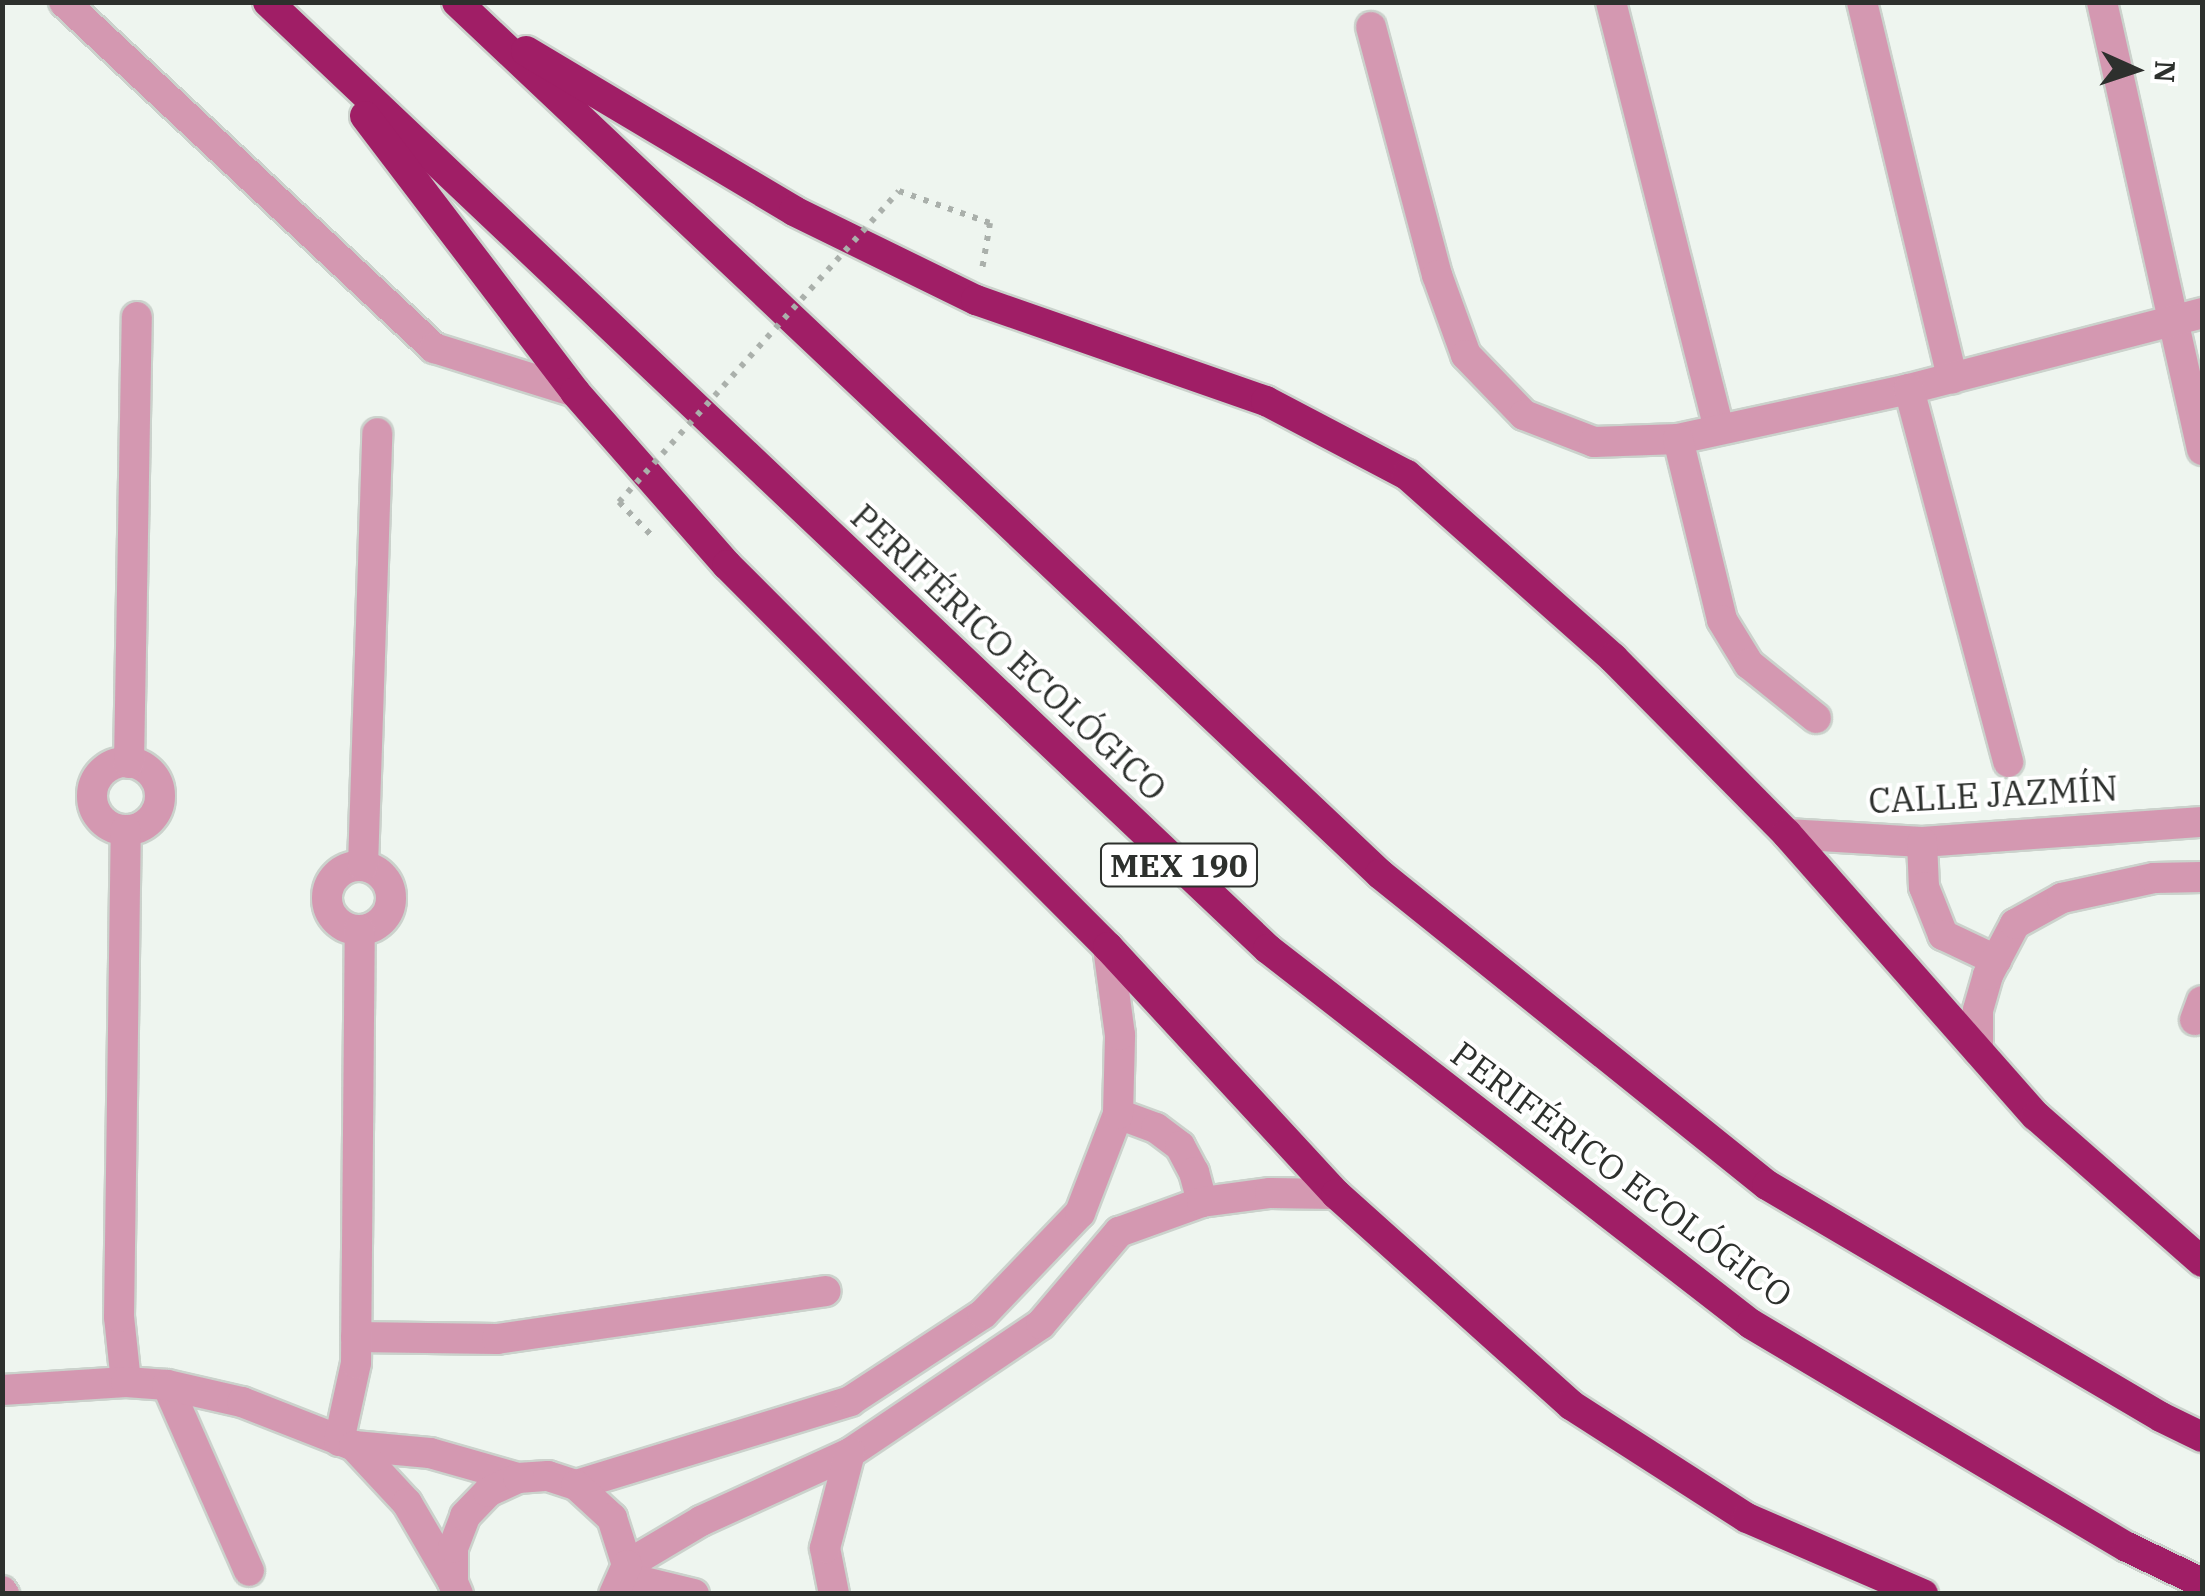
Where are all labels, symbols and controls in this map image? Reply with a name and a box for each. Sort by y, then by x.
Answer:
north arrow [2085,20,2185,120]
text: N [2146,60,2185,84]
street label: PERIFÉRICO ECOLÓGICO [843,495,1175,809]
street label: CALLE JAZMÍN [1867,766,2119,822]
road number: MEX 190 [1099,838,1259,892]
street label: PERIFÉRICO ECOLÓGICO [1443,1032,1801,1316]

